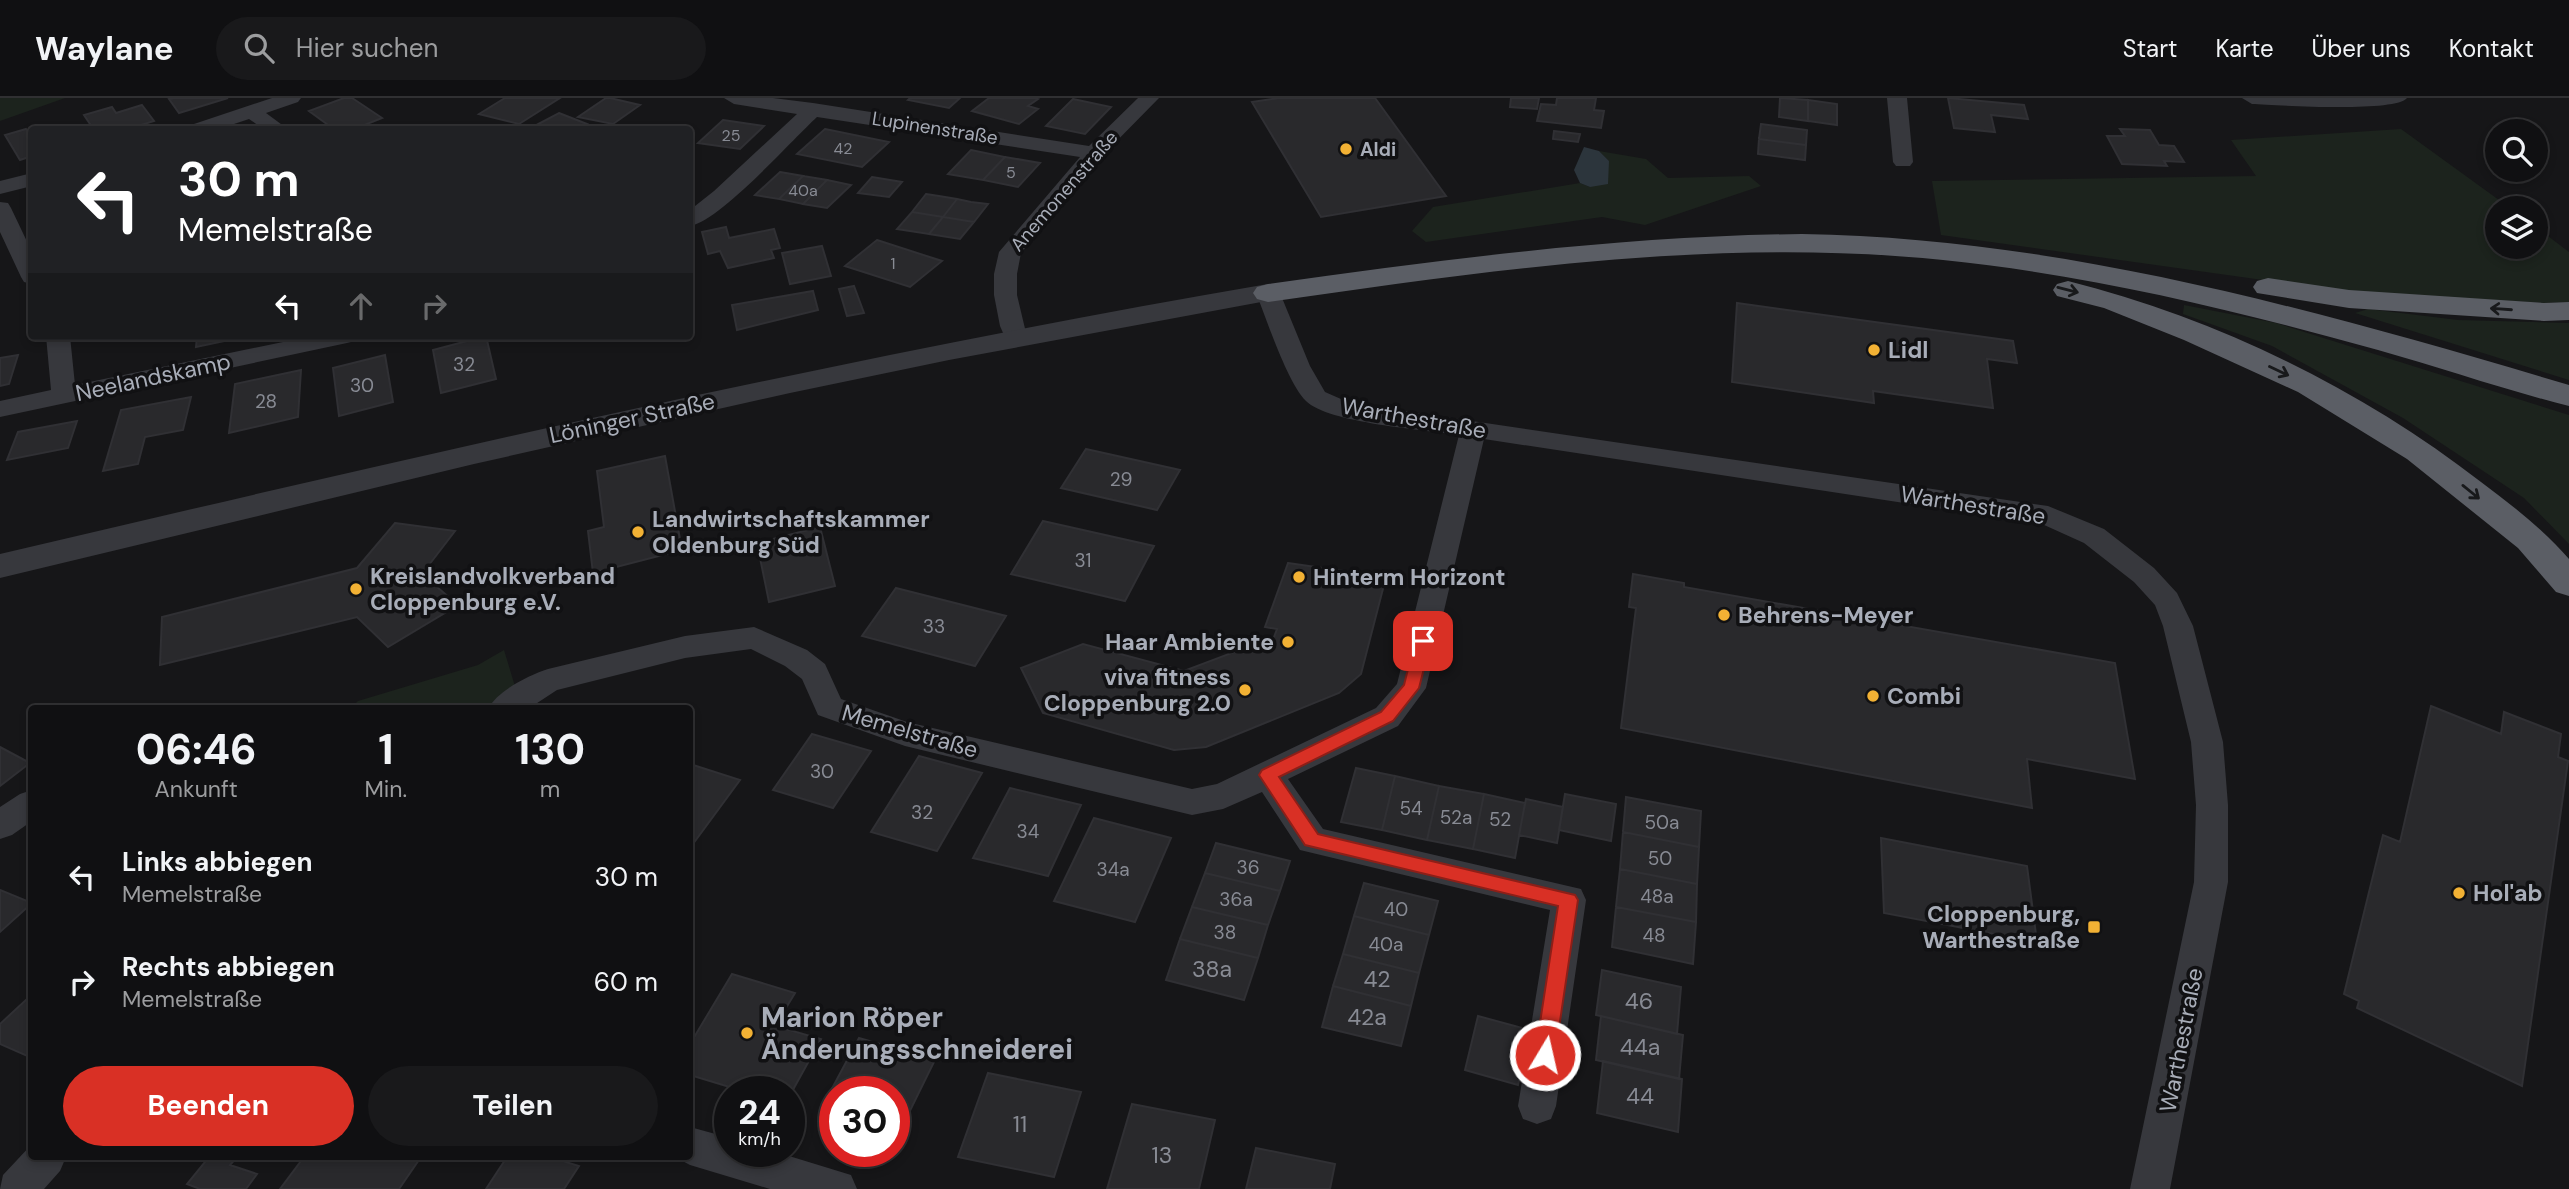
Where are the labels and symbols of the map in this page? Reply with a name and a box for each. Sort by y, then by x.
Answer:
street label: Lupinenstraße [870,106,1000,150]
house number: 25 [722,125,740,146]
street label: Anemonenstraße [1005,125,1123,257]
place label: Aldi [1360,137,1396,162]
house number: 42 [834,138,852,159]
marker: Aldi [1338,141,1354,157]
house number: 5 [1006,162,1016,183]
house number: 40a [788,180,818,201]
house number: 1 [891,253,896,274]
one-way arrow [2056,284,2078,297]
one-way arrow [2490,302,2513,315]
place label: Lidl [1888,335,1928,365]
marker: Lidl [1866,342,1882,358]
street label: Neelandskamp [73,346,233,408]
house number: 32 [453,352,475,377]
one-way arrow [2268,365,2289,379]
house number: 30 [350,373,374,398]
street label: Löninger Straße [546,386,718,450]
house number: 28 [255,389,277,414]
street label: Warthestraße [1339,391,1489,445]
house number: 29 [1110,467,1132,492]
street label: Warthestraße [1898,479,2048,531]
one-way arrow [2462,484,2480,500]
place label: Landwirtschaftskammer Oldenburg Süd [652,504,930,560]
marker: Landwirtschaftskammer Oldenburg Süd [630,524,646,540]
house number: 31 [1075,548,1091,573]
place label: Kreislandvolkverband Cloppenburg e.V. [370,561,615,617]
place label: Hinterm Horizont [1313,562,1506,592]
marker: Hinterm Horizont [1291,569,1307,585]
marker: Kreislandvolkverband Cloppenburg e.V. [348,581,364,597]
place label: Behrens-Meyer [1738,600,1913,630]
marker: Behrens-Meyer [1716,607,1732,623]
pin [1393,611,1453,671]
house number: 33 [923,614,945,639]
place label: Haar Ambiente [1105,627,1274,657]
marker: Haar Ambiente [1280,634,1296,650]
place label: viva fitness Cloppenburg 2.0 [1044,662,1231,718]
place label: Combi [1887,681,1961,711]
marker: viva fitness Cloppenburg 2.0 [1237,682,1253,698]
marker: Combi [1865,688,1881,704]
street label: Memelstraße [839,697,981,765]
house number: 30 [810,759,834,784]
house number: 54 [1399,796,1423,821]
house number: 32 [911,800,933,825]
house number: 52a [1440,805,1472,830]
house number: 52 [1489,807,1511,832]
house number: 50a [1645,810,1679,835]
house number: 34 [1017,819,1039,844]
house number: 50 [1648,846,1672,871]
house number: 36 [1236,855,1260,880]
house number: 34a [1096,857,1130,882]
place label: Hol'ab [2473,878,2543,908]
house number: 48a [1640,884,1674,909]
marker: Hol'ab [2451,885,2467,901]
house number: 36a [1219,887,1253,912]
house number: 40 [1384,897,1408,922]
place label: Cloppenburg, Warthestraße [1922,899,2080,955]
marker: Cloppenburg, Warthestraße [2086,919,2102,935]
house number: 38 [1214,920,1236,945]
house number: 48 [1642,923,1666,948]
house number: 40a [1369,932,1403,957]
house number: 38a [1192,954,1232,984]
house number: 42 [1363,964,1391,994]
street label: Warthestraße [2152,965,2210,1115]
house number: 46 [1625,986,1653,1016]
place label: Marion Röper Änderungsschneiderei [761,999,1073,1068]
house number: 42a [1347,1002,1387,1032]
position arrow [1508,1018,1582,1092]
marker: Marion Röper Änderungsschneiderei [739,1025,755,1041]
house number: 44a [1620,1032,1660,1062]
speed limit sign: 30 [819,1076,910,1167]
house number: 44 [1626,1081,1654,1111]
house number: 11 [1013,1109,1027,1139]
house number: 13 [1152,1140,1172,1170]

